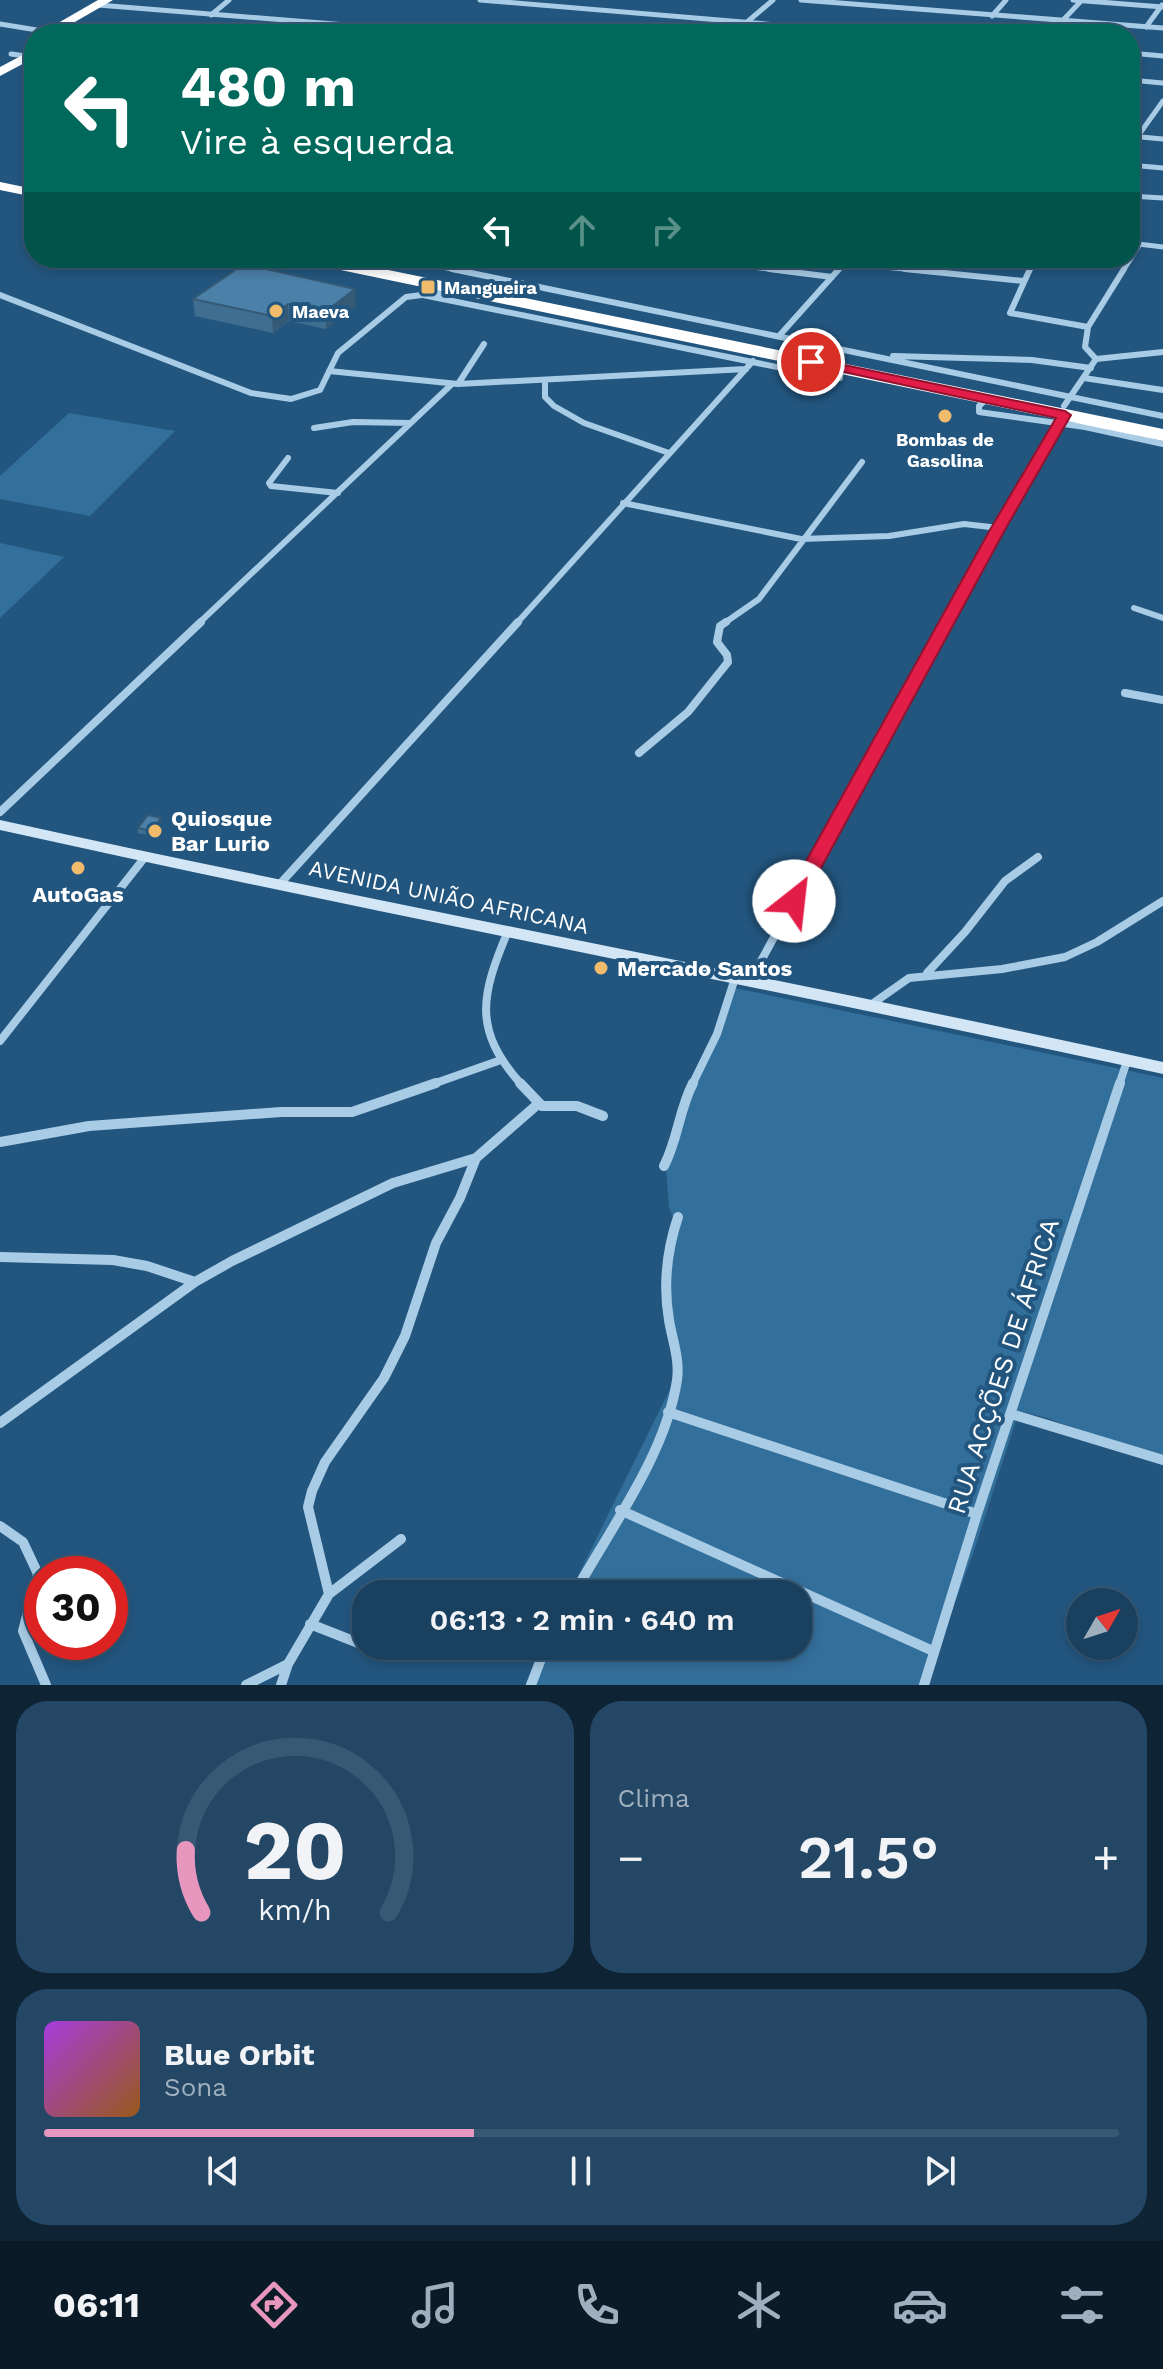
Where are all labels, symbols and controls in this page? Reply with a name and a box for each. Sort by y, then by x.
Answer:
text: 480 m [180,54,356,120]
icon: left [48,56,152,160]
text: Vire à esquerda [180,121,454,163]
icon: left [476,208,520,252]
icon: ahead [560,208,604,252]
icon: right [644,208,688,252]
place label: Mangueira [444,277,537,298]
marker: Mangueira [419,278,437,296]
place label: Maeva [292,301,350,322]
marker: Maeva [267,302,285,320]
pin [777,328,845,396]
icon: arrive [789,340,833,384]
marker: Bombas de Gasolina [936,407,954,425]
place label: Bombas de Gasolina [896,429,994,471]
place label: Quiosque Bar Lurio [171,806,272,856]
marker: Quiosque Bar Lurio [146,822,164,840]
street label: AVENIDA UNIÃO AFRICANA [307,855,591,939]
marker: AutoGas [69,859,87,877]
position arrow [752,859,836,943]
place label: AutoGas [32,882,124,907]
place label: Mercado Santos [617,956,793,981]
marker: Mercado Santos [592,959,610,977]
street label: RUA ACÇÕES DE ÁFRICA [941,1214,1065,1518]
speed limit sign: 30 [24,1556,128,1660]
north arrow [1066,1588,1138,1660]
map controls [1066,1588,1138,1660]
text: 06:13 · 2 min · 640 m [430,1602,734,1637]
text: Clima [618,1783,690,1813]
text: 20 [243,1802,346,1899]
text: 21.5° [798,1822,939,1893]
text: − [618,1832,644,1884]
text: + [1092,1832,1119,1884]
text: km/h [258,1893,332,1927]
text: Blue Orbit [164,2037,314,2072]
text: Sona [164,2072,227,2102]
icon: previous [201,2149,245,2193]
icon: pause [559,2149,603,2193]
icon: next [918,2149,962,2193]
icon: directions [246,2277,302,2333]
icon: music [407,2277,463,2333]
icon: phone [569,2277,625,2333]
icon: climate [731,2277,787,2333]
icon: car [892,2277,948,2333]
icon: filters [1054,2277,1110,2333]
text: 06:11 [53,2284,140,2326]

